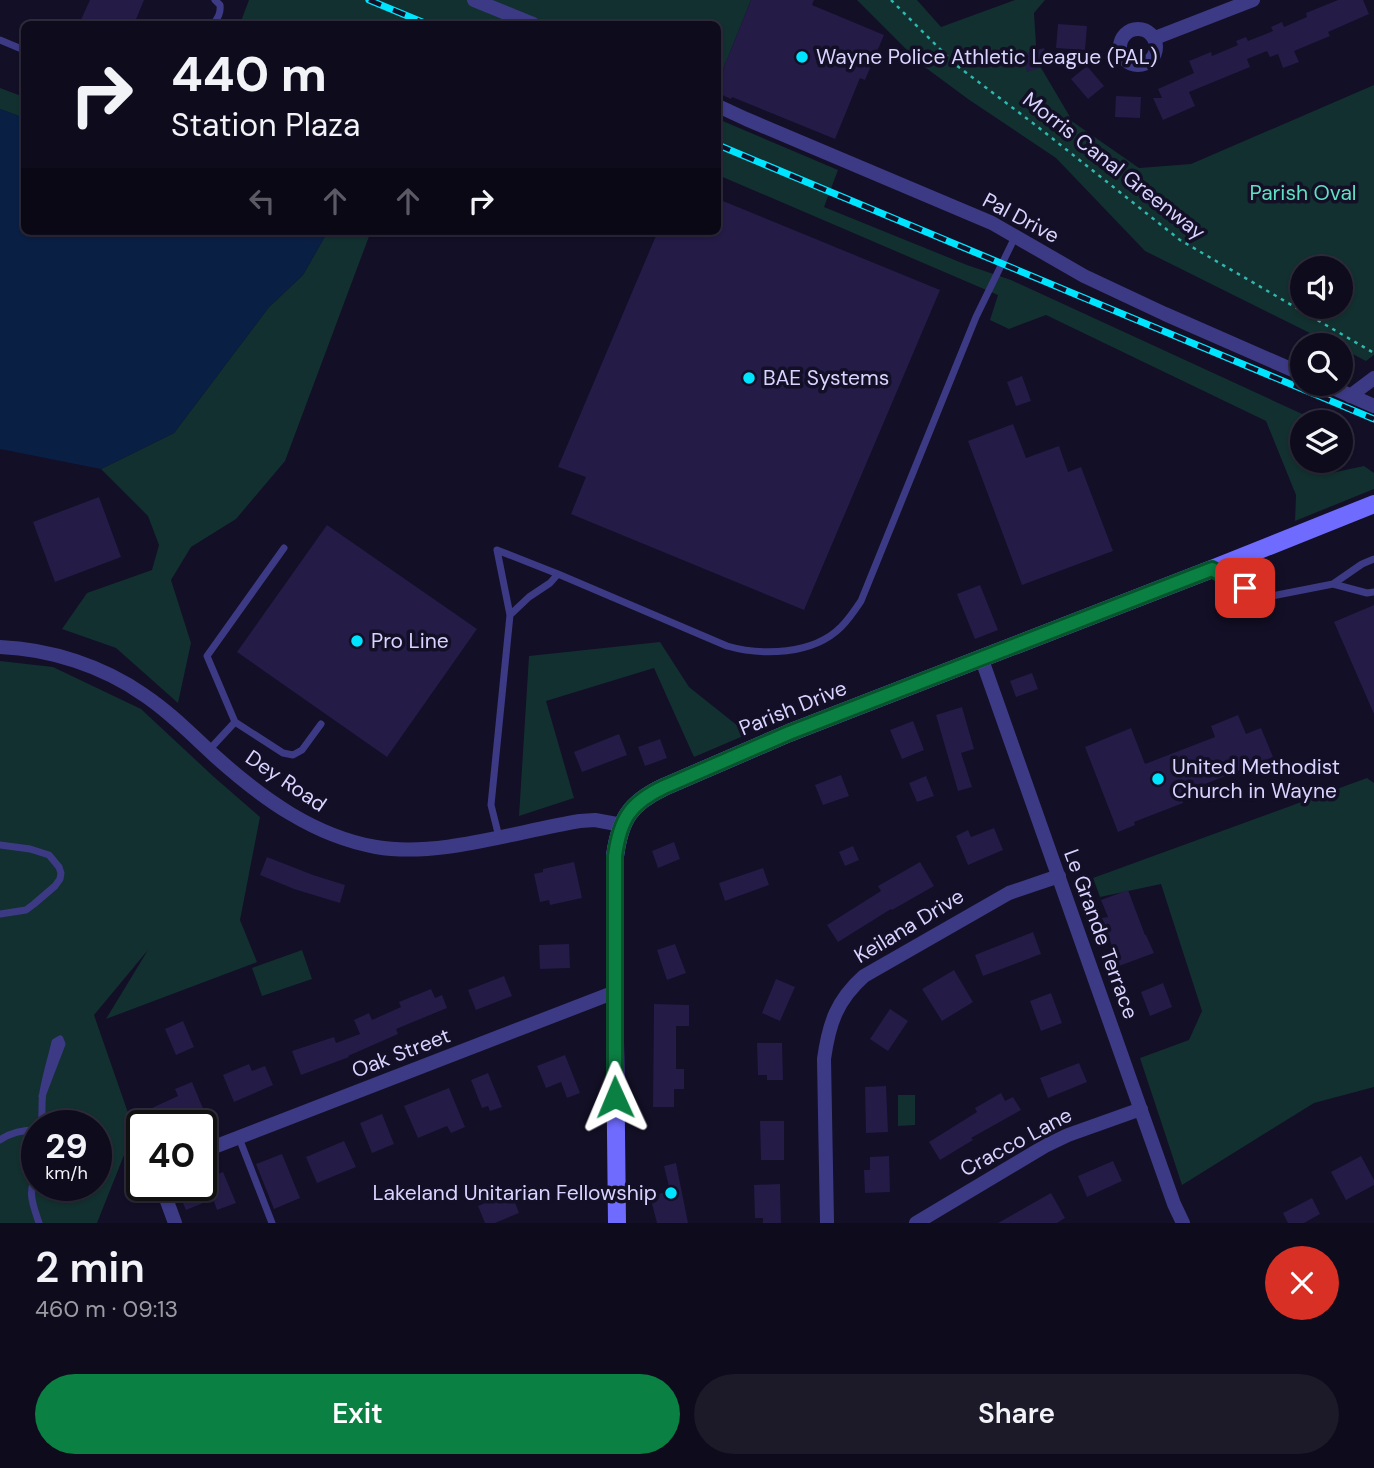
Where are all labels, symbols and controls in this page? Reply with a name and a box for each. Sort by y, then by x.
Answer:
text: 440 m [171,42,327,106]
place label: Wayne Police Athletic League (PAL) [816,43,1158,71]
icon: right [56,49,147,140]
marker: Wayne Police Athletic League (PAL) [794,49,810,65]
street label: Morris Canal Greenway [1017,86,1211,246]
text: Station Plaza [171,104,360,146]
park label: Parish Oval [1249,179,1357,207]
icon: left [243,182,281,220]
icon: ahead [316,182,354,220]
icon: ahead [389,182,427,220]
icon: right [462,182,500,220]
street label: Pal Drive [978,186,1064,250]
map controls [1290,256,1353,473]
button: sound [1290,256,1353,319]
button: search [1290,333,1353,396]
place label: BAE Systems [763,364,889,392]
marker: BAE Systems [741,370,757,386]
button: layers [1290,410,1353,473]
pin [1215,558,1275,618]
icon: arrive [1226,569,1264,607]
place label: Pro Line [371,627,449,655]
marker: Pro Line [349,633,365,649]
street label: Parish Drive [735,674,851,742]
street label: Dey Road [240,744,332,818]
place label: United Methodist Church in Wayne [1172,753,1340,805]
marker: United Methodist Church in Wayne [1150,771,1166,787]
street label: Le Grande Terrace [1057,845,1145,1023]
street label: Keilana Drive [849,882,969,970]
street label: Oak Street [348,1021,454,1085]
position arrow [578,1060,652,1134]
street label: Cracco Lane [955,1101,1077,1183]
speed limit sign: 40 [126,1110,217,1201]
text: 29 [45,1123,88,1169]
text: km/h [45,1161,88,1185]
place label: Lakeland Unitarian Fellowship [372,1179,657,1207]
marker: Lakeland Unitarian Fellowship [663,1185,679,1201]
text: 2 min [35,1240,145,1295]
button: close [1265,1246,1339,1320]
text: 460 m · 09:13 [35,1294,178,1324]
button: Exit [35,1374,680,1454]
button: Share [694,1374,1339,1454]

